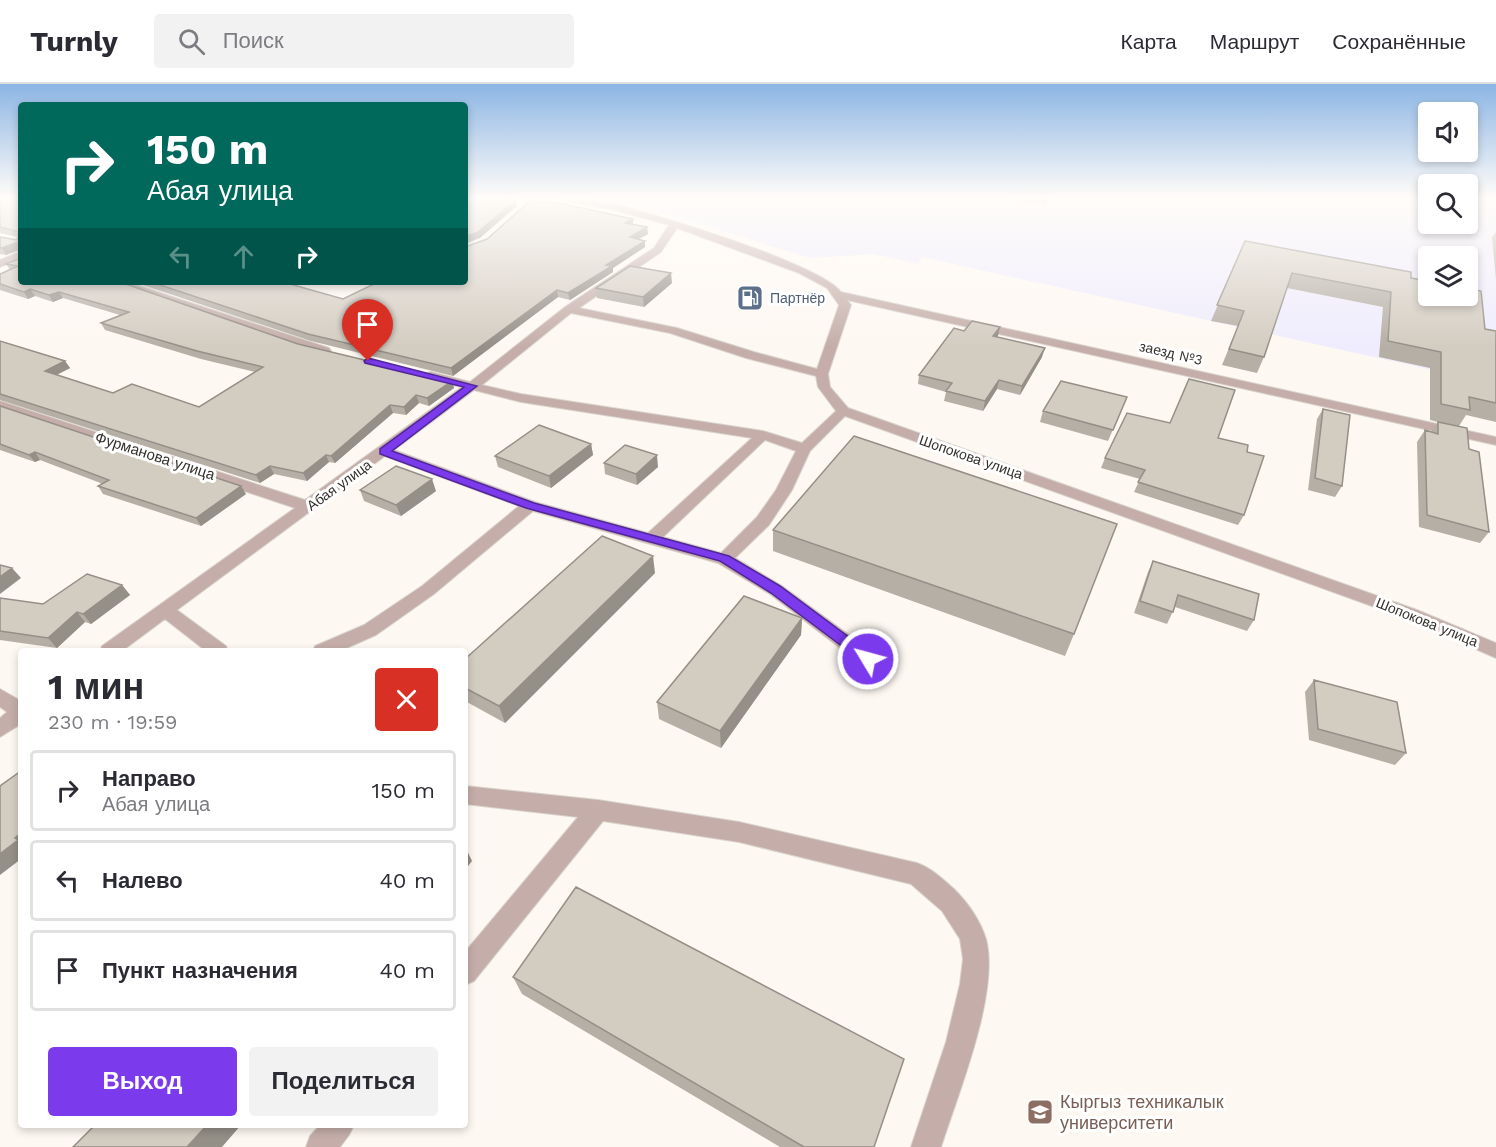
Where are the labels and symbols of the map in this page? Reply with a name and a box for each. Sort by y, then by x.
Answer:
fuel station icon: Партнёр [735,283,765,313]
place label: Партнёр [770,290,825,306]
pin [342,299,393,361]
street label: заезд №3 [1138,338,1204,368]
street label: Фурманова улица [93,428,218,484]
street label: Шопокова улица [917,432,1025,482]
street label: Абая улица [304,456,374,514]
street label: Шопокова улица [1374,594,1480,650]
position arrow [836,627,900,691]
place label: Кыргыз техникалык университети [1060,1091,1224,1133]
school or university icon: Кыргыз техникалык университети [1025,1097,1055,1127]

